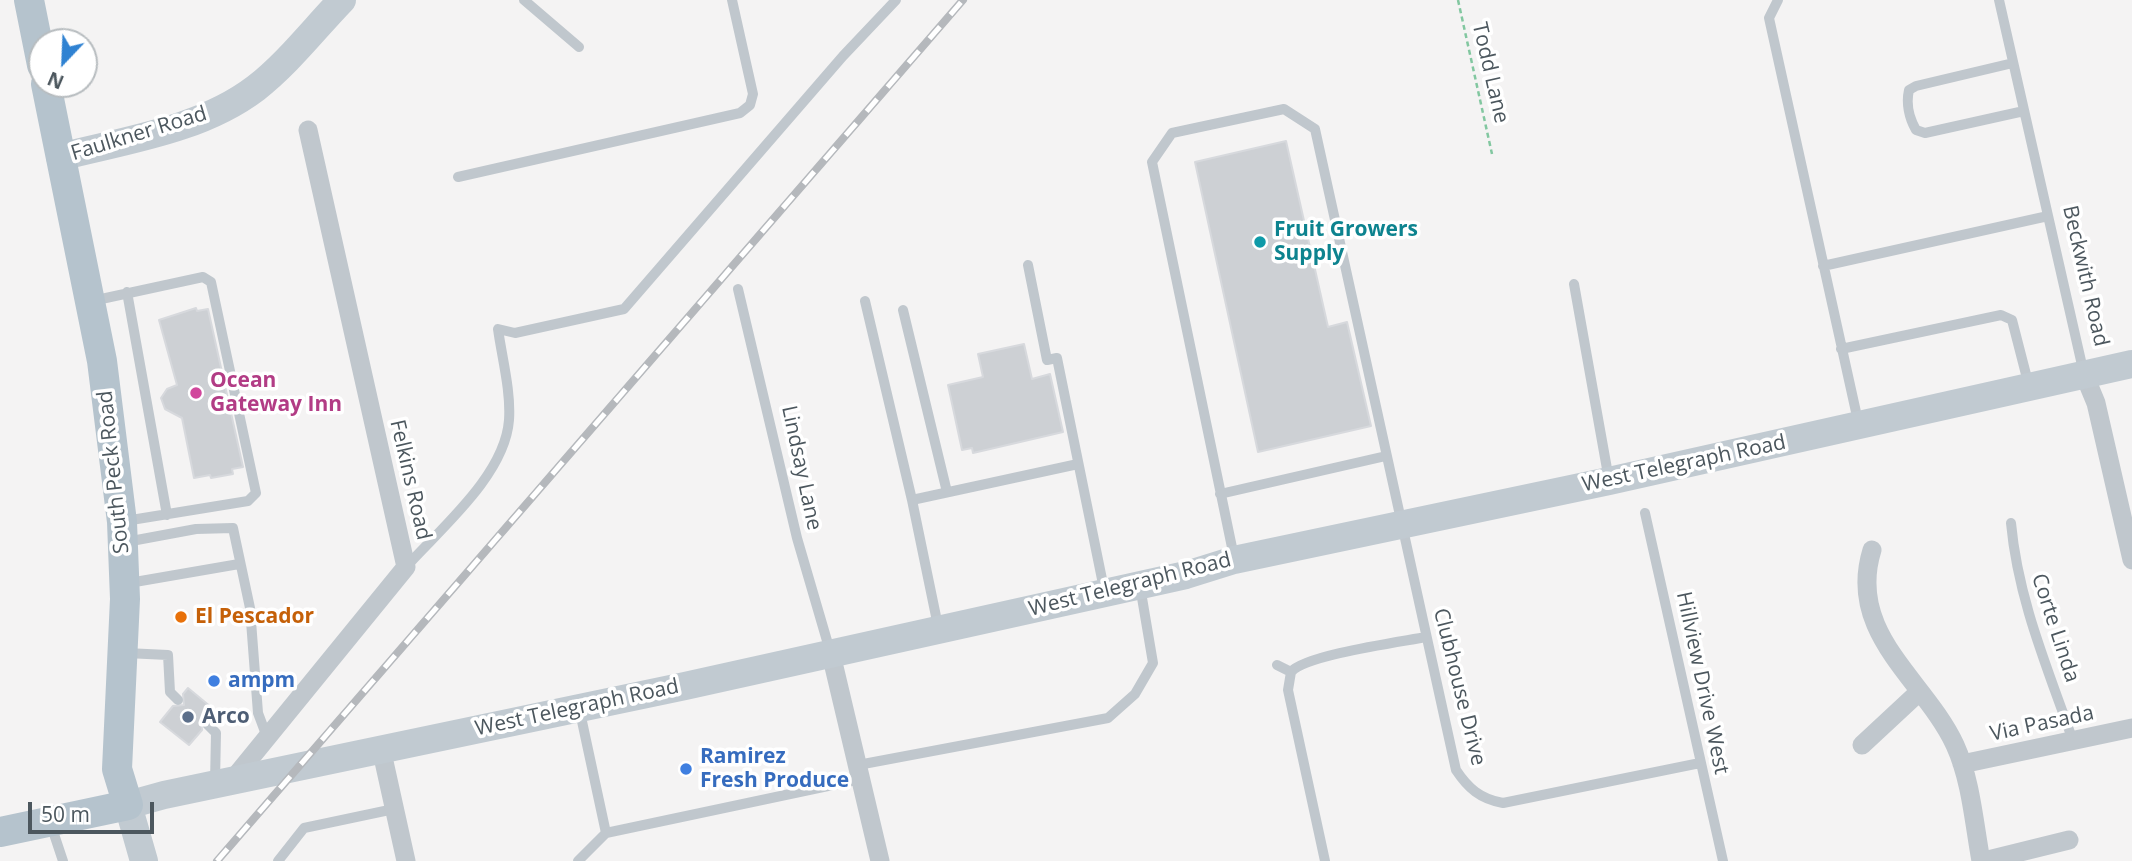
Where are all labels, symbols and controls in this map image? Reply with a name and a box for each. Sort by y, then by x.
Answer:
street label: Todd Lane [1466,20,1514,126]
north arrow [28,28,98,98]
text: N [43,66,68,95]
street label: Faulkner Road [68,101,210,167]
street label: Beckwith Road [2057,203,2113,349]
place label: Fruit Growers Supply [1274,217,1418,267]
marker: Fruit Growers Supply [1252,234,1268,250]
place label: Ocean Gateway Inn [210,368,342,418]
marker: Ocean Gateway Inn [188,385,204,401]
street label: South Peck Road [93,389,135,555]
street label: Lindsay Lane [775,403,827,533]
street label: Felkins Road [384,417,436,543]
street label: West Telegraph Road [1580,430,1788,498]
street label: West Telegraph Road [1026,548,1234,622]
street label: Corte Linda [2026,570,2084,686]
street label: Hillview Drive West [1670,589,1734,777]
place label: El Pescador [195,604,314,630]
street label: Clubhouse Drive [1427,606,1491,768]
marker: El Pescador [173,609,189,625]
place label: ampm [228,668,295,694]
marker: ampm [206,673,222,689]
street label: West Telegraph Road [473,674,681,742]
street label: Via Pasada [1988,701,2096,747]
place label: Arco [202,704,250,730]
marker: Arco [180,709,196,725]
place label: Ramirez Fresh Produce [700,744,849,794]
marker: Ramirez Fresh Produce [678,761,694,777]
scale bar [32,788,158,832]
text: 50 m [41,800,90,828]

